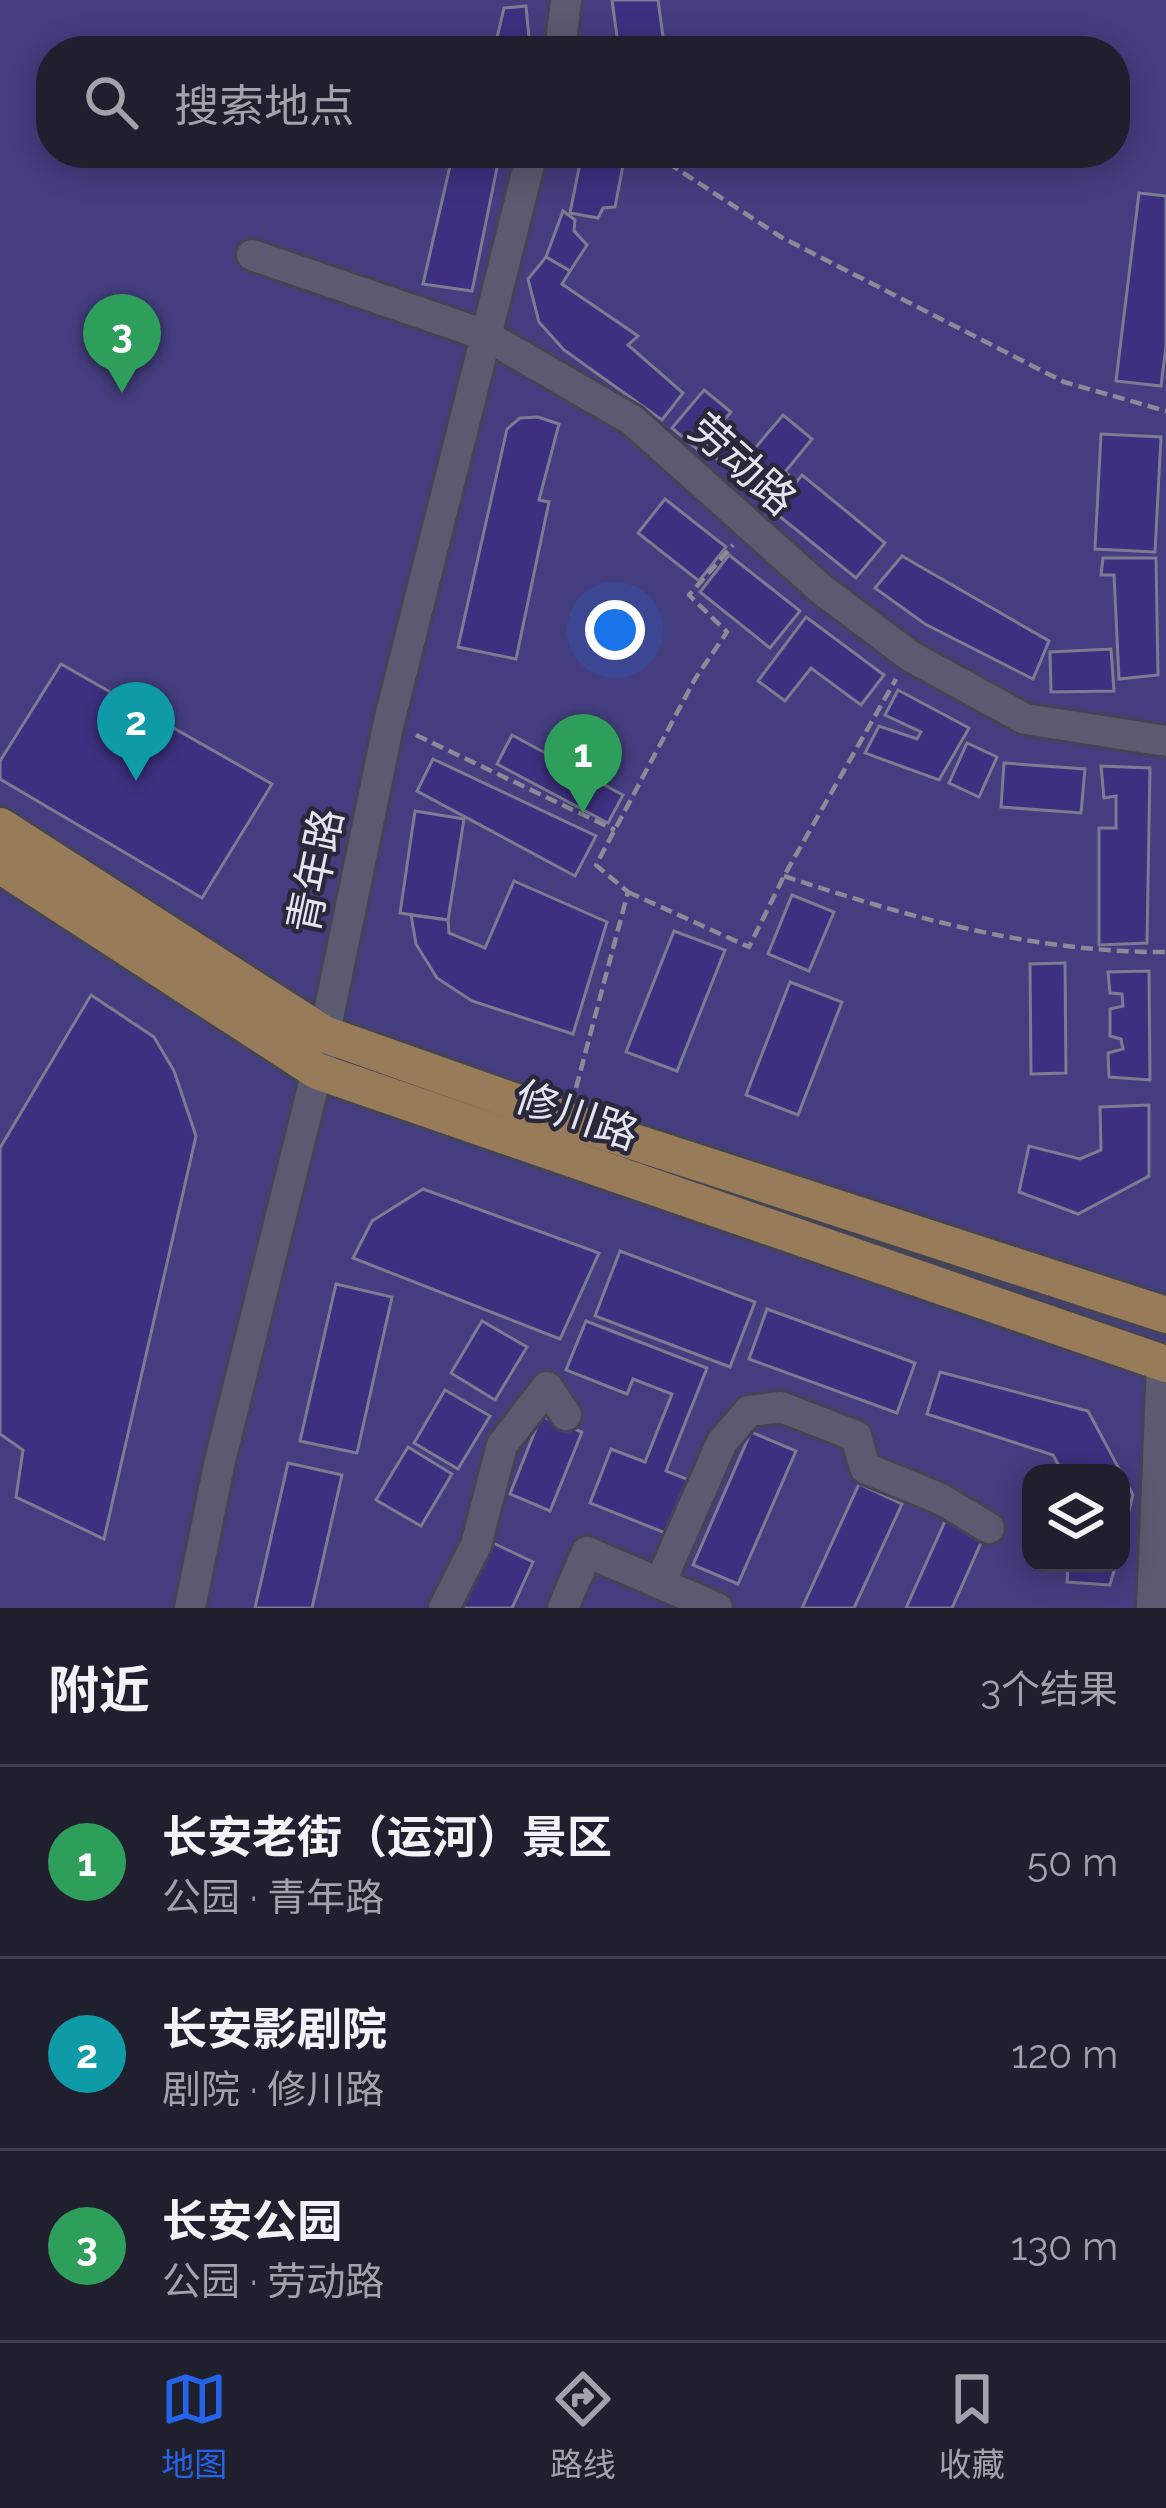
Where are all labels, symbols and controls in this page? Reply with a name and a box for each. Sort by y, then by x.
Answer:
search box [36,36,1130,168]
icon: search [78,69,144,135]
text: 搜索地点 [174,80,354,133]
pin: 3 [83,294,161,393]
street label: 劳动路 [679,404,806,525]
your location [585,600,645,660]
pin: 2 [97,682,175,781]
pin: 1 [544,714,622,813]
street label: 青年路 [278,804,353,938]
street label: 修川路 [509,1072,644,1159]
map controls [1022,1464,1130,1572]
button: layers [1022,1464,1130,1572]
text: 附近 [48,1660,150,1720]
text: 3个结果 [980,1666,1118,1712]
text: 长安老街（运河）景区 [162,1811,612,1864]
text: 1 [77,1839,97,1885]
text: 50 m [1027,1839,1118,1885]
text: 公园 · 青年路 [162,1874,384,1920]
text: 长安影剧院 [162,2003,387,2056]
text: 2 [76,2031,98,2077]
text: 120 m [1011,2031,1118,2077]
text: 剧院 · 修川路 [162,2066,384,2112]
text: 长安公园 [162,2195,342,2248]
text: 3 [76,2223,98,2269]
text: 130 m [1011,2223,1118,2269]
text: 公园 · 劳动路 [162,2258,384,2304]
tab: 地图 [161,2366,227,2486]
tab: 路线 [550,2366,616,2486]
tab: 收藏 [939,2366,1005,2486]

